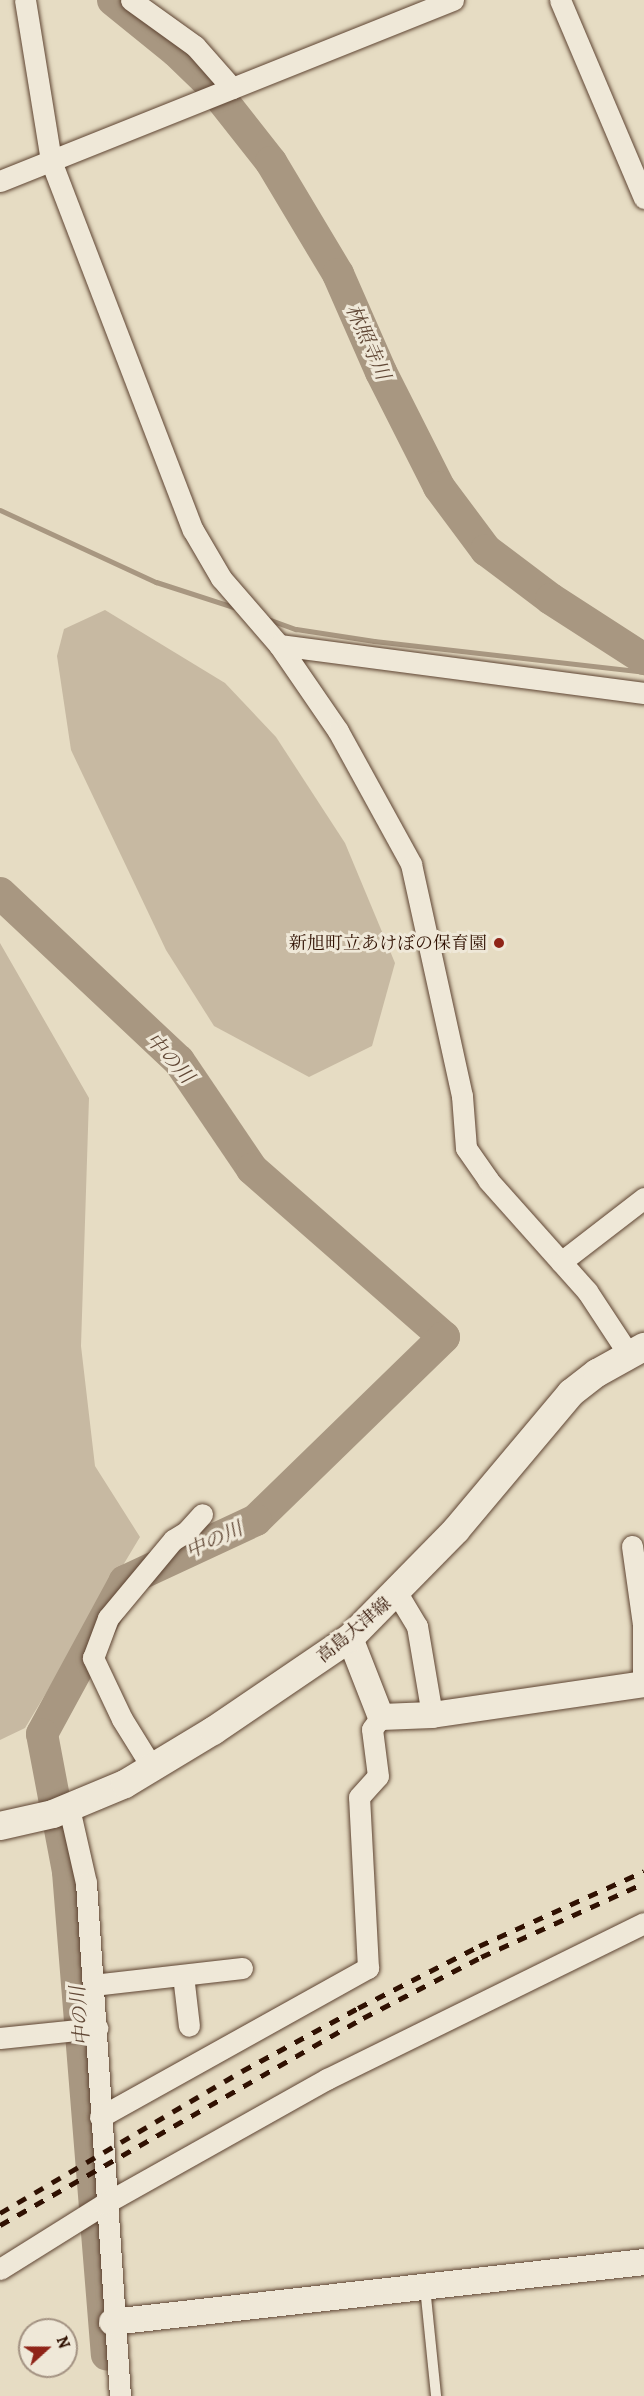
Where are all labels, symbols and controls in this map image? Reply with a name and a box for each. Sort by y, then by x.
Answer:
water label: 林照寺川 [341,301,395,383]
place label: 新旭町立あけぼの保育園 [289,932,487,954]
marker: 新旭町立あけぼの保育園 [492,936,506,950]
water label: 中の川 [141,1028,199,1088]
water label: 中の川 [182,1516,246,1564]
street label: 高島大津線 [313,1593,395,1667]
water label: 中の川 [65,1985,95,2047]
north arrow [18,2318,78,2378]
text: N [51,2333,75,2352]

